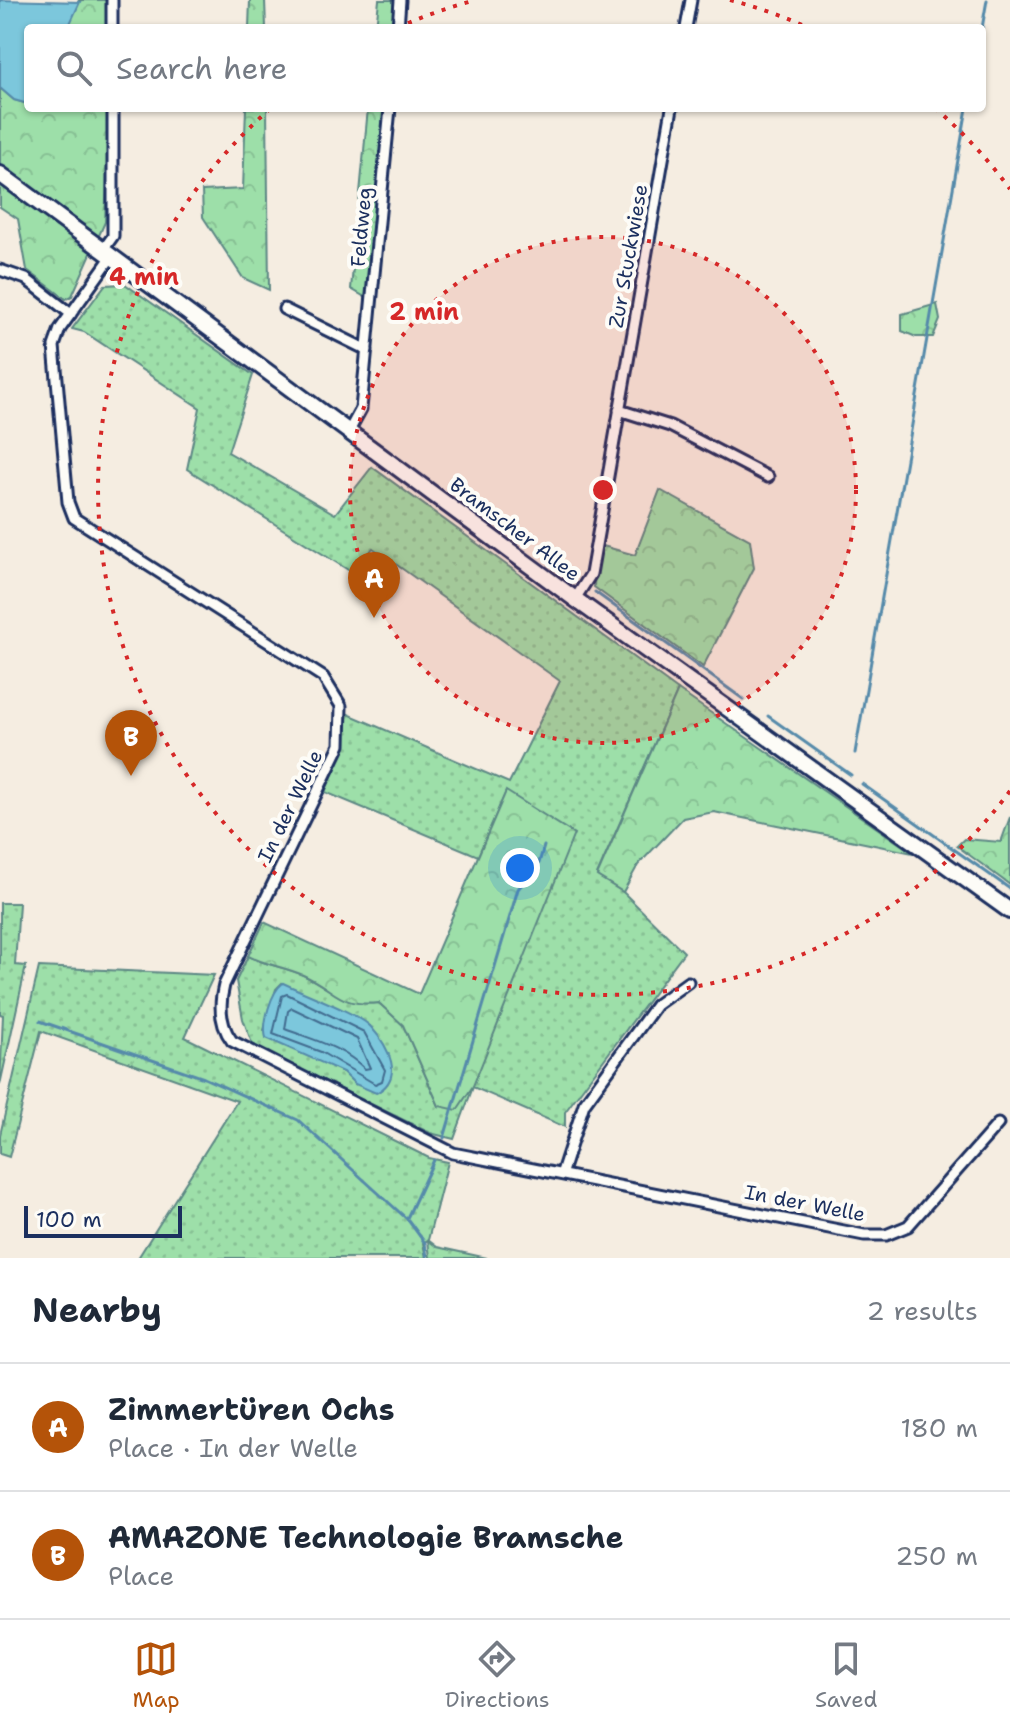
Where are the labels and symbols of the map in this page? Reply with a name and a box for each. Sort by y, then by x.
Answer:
street label: Zur Stuckwiese [603,182,653,330]
street label: Feldweg [345,186,377,268]
text: 4 min [109,261,179,293]
text: 2 min [389,296,459,328]
street label: Bramscher Allee [445,471,585,587]
centre of rings [589,476,617,504]
pin: A [348,552,400,618]
pin: B [105,710,157,776]
street label: In der Welle [252,745,328,867]
your location [500,848,540,888]
street label: In der Welle [743,1179,867,1227]
scale bar [24,1202,182,1238]

